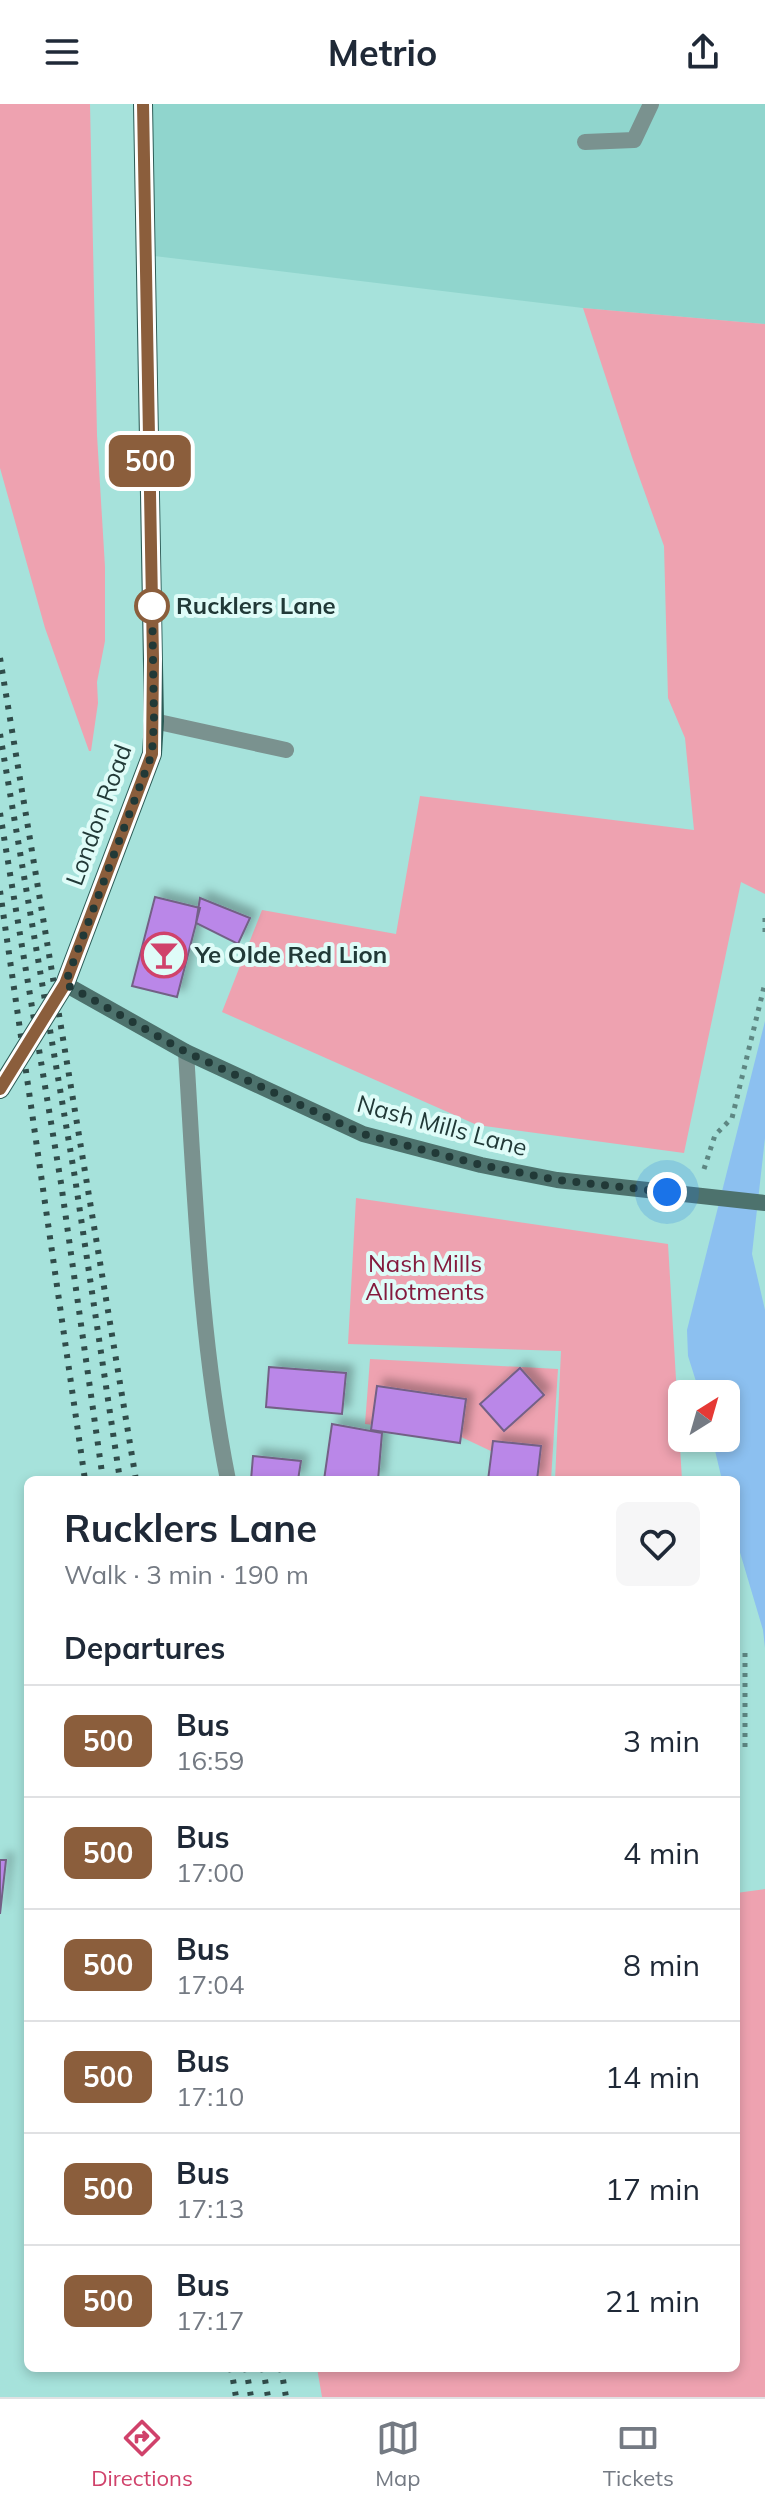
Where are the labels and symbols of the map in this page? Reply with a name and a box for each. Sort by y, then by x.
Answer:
line badge: 500 [104,435,196,487]
marker: Rucklers Lane [135,589,169,623]
place label: Rucklers Lane [176,590,336,620]
street label: London Road [59,740,137,889]
bar icon: Ye Olde Red Lion [140,931,188,979]
place label: Ye Olde Red Lion [194,939,387,969]
street label: Nash Mills Lane [354,1088,531,1162]
your location [647,1172,687,1212]
park label: Nash Mills Allotments [365,1248,485,1306]
north arrow [668,1380,740,1452]

